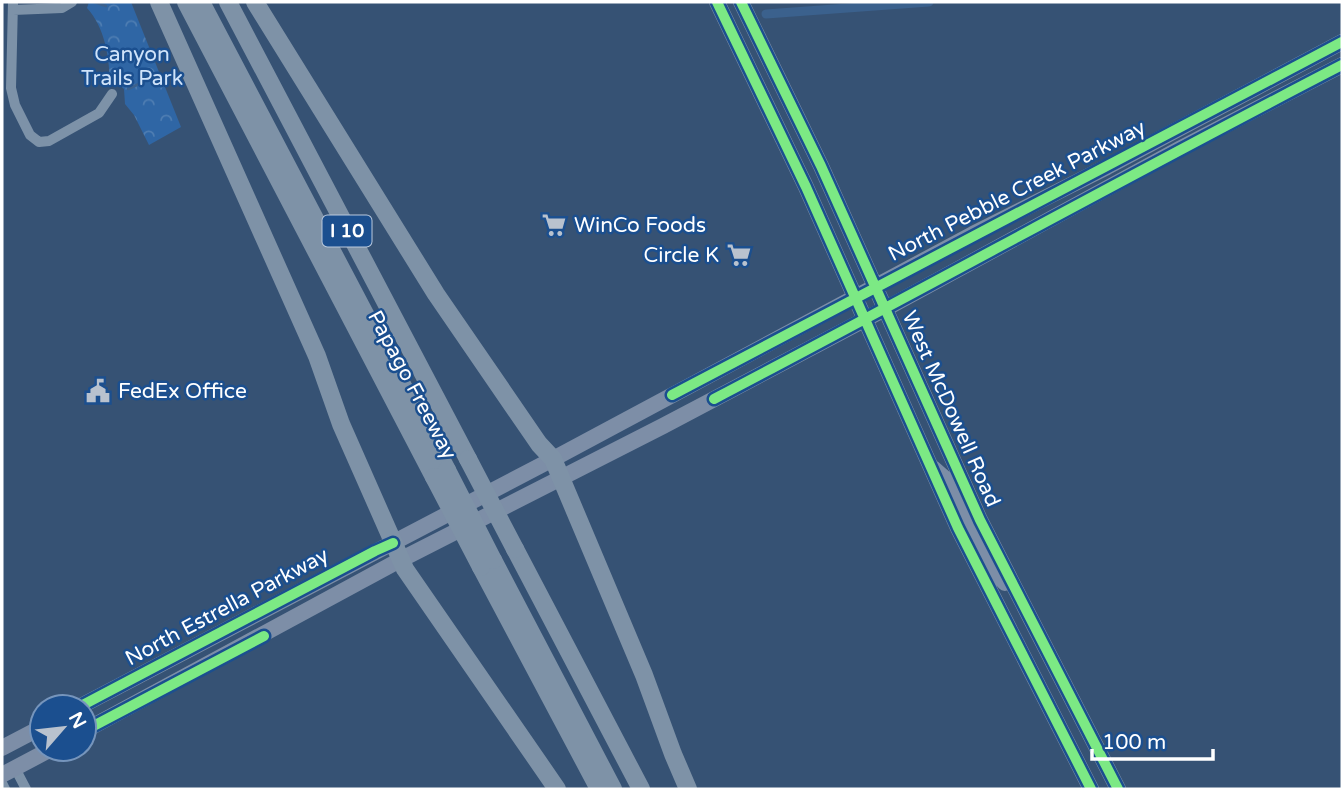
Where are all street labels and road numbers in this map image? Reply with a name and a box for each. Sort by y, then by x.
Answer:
street label: North Pebble Creek Parkway [884,115,1150,267]
road number: I 10 [322,216,372,246]
street label: Papago Freeway [362,306,462,464]
street label: West McDowell Road [896,307,1006,511]
street label: North Estrella Parkway [121,543,333,671]

